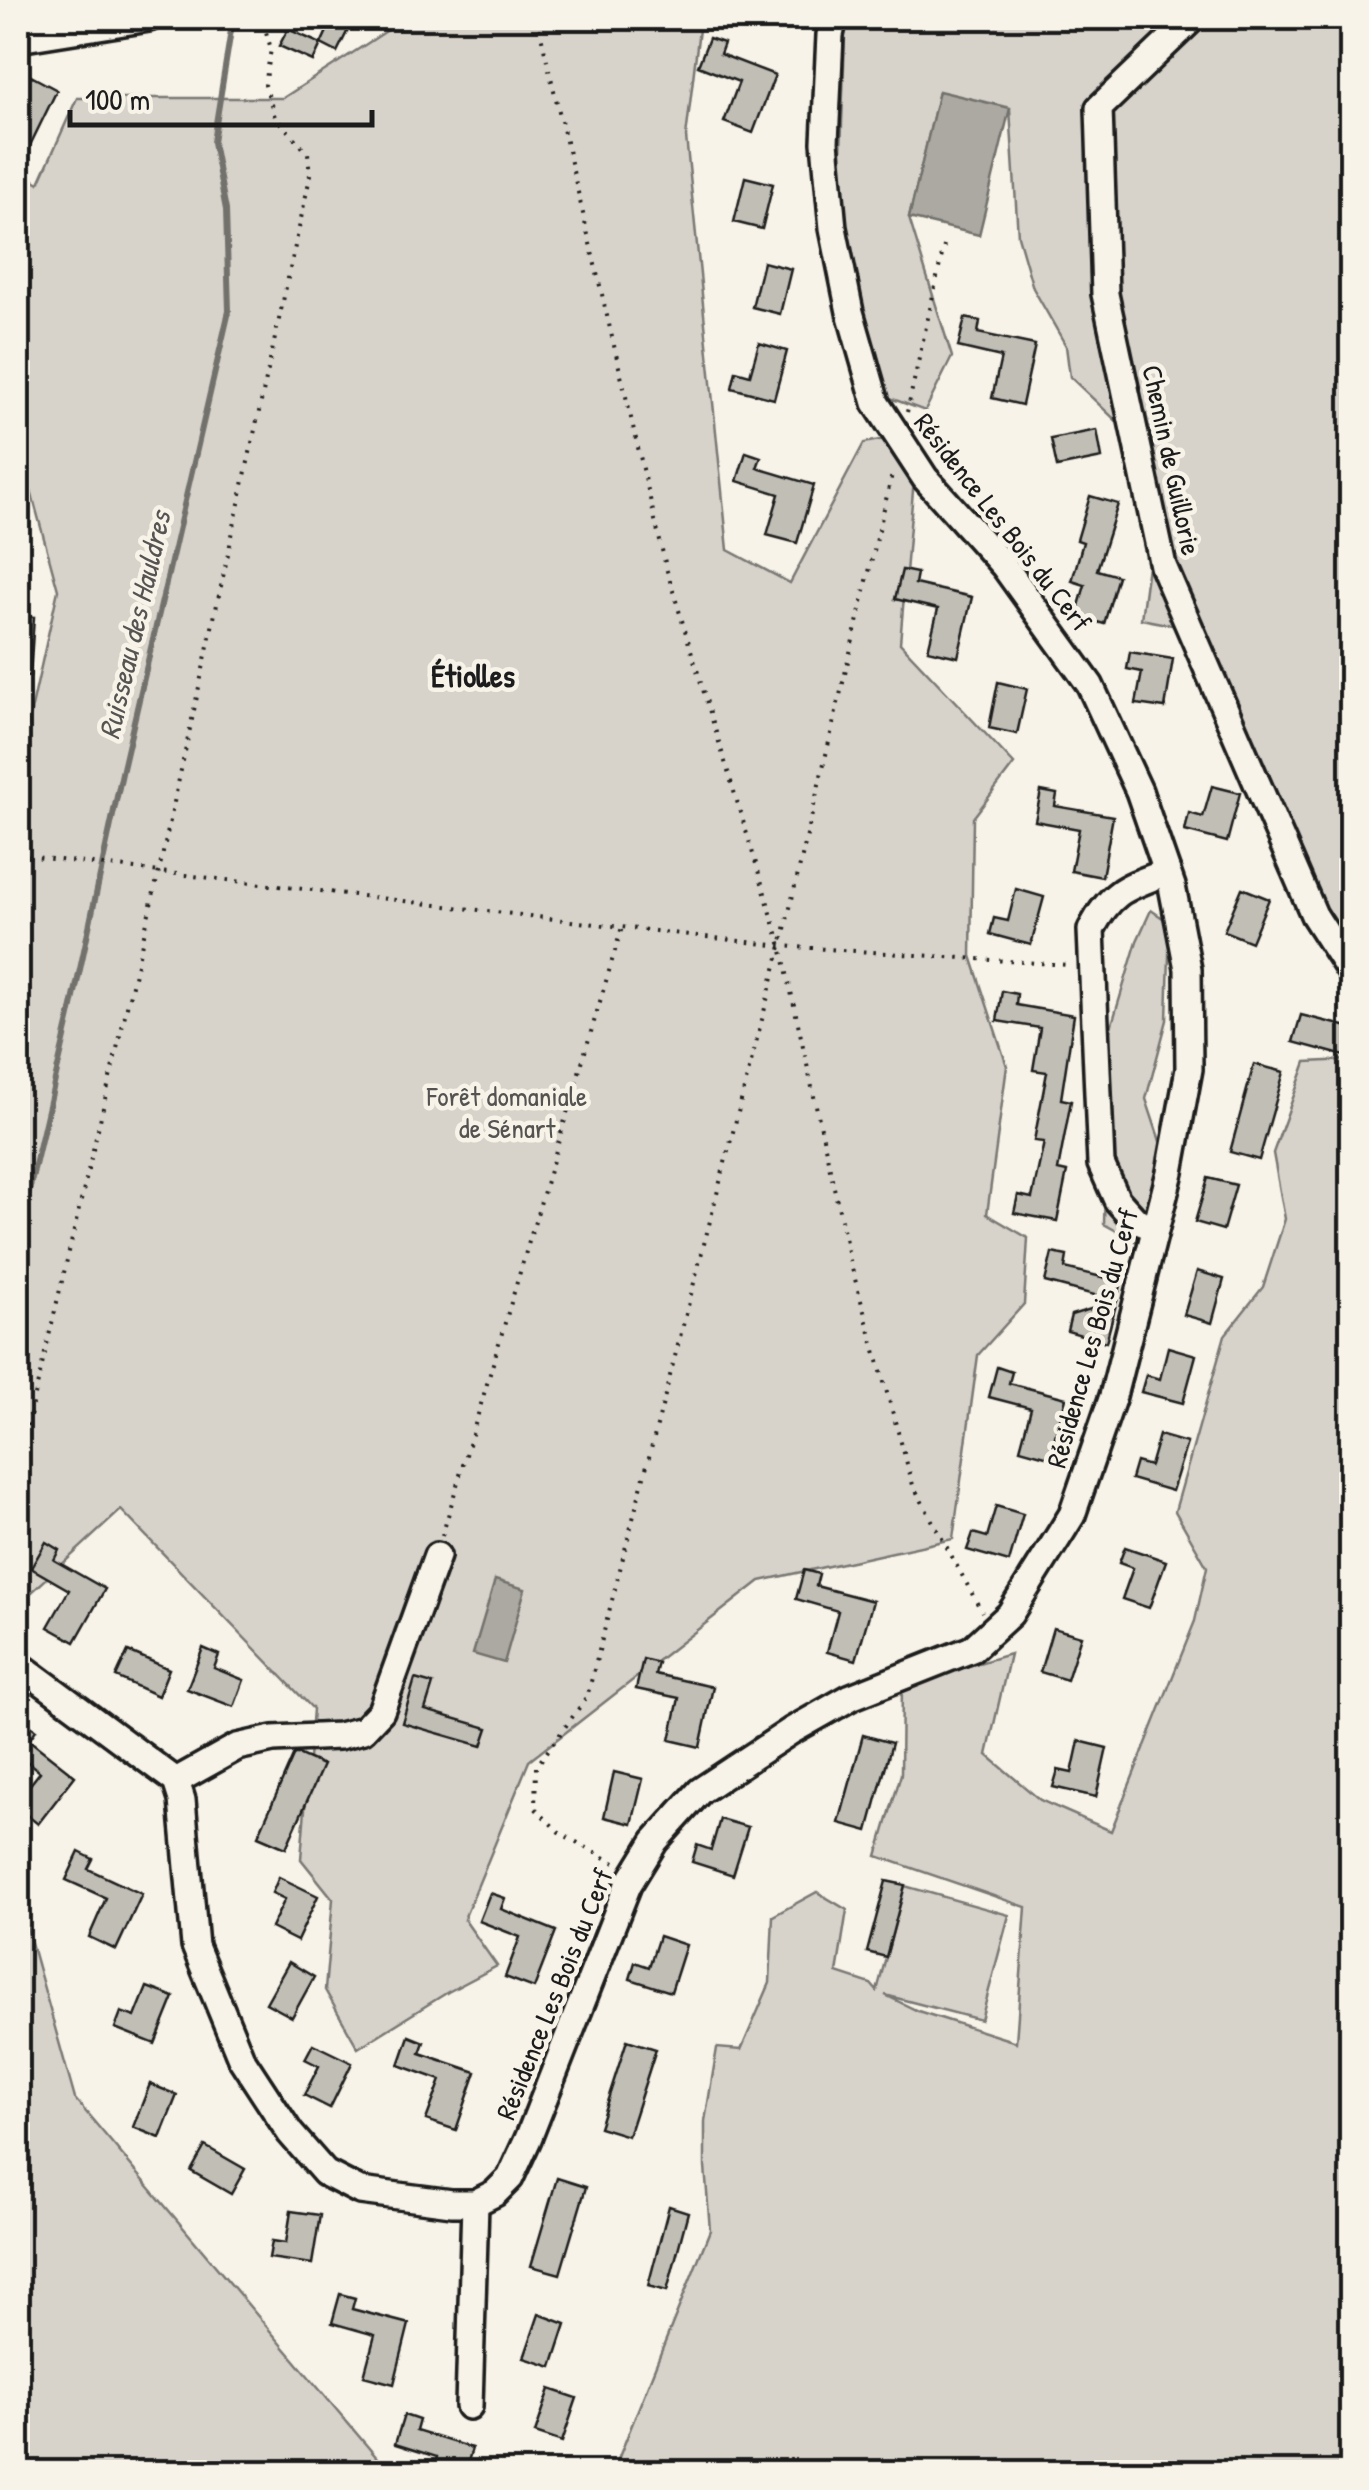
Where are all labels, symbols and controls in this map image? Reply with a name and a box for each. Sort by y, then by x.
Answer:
scale bar [70,65,372,127]
text: 100 m [85,79,150,119]
street label: Chemin de Guillorie [1133,361,1211,559]
street label: Résidence Les Bois du Cerf [906,405,1100,639]
water label: Ruisseau des Hauldres [88,505,180,743]
district label: Étiolles [431,654,515,697]
park label: Forêt domaniale de Sénart [426,1077,587,1147]
street label: Résidence Les Bois du Cerf [1037,1204,1147,1472]
street label: Résidence Les Bois du Cerf [486,1863,622,2125]

